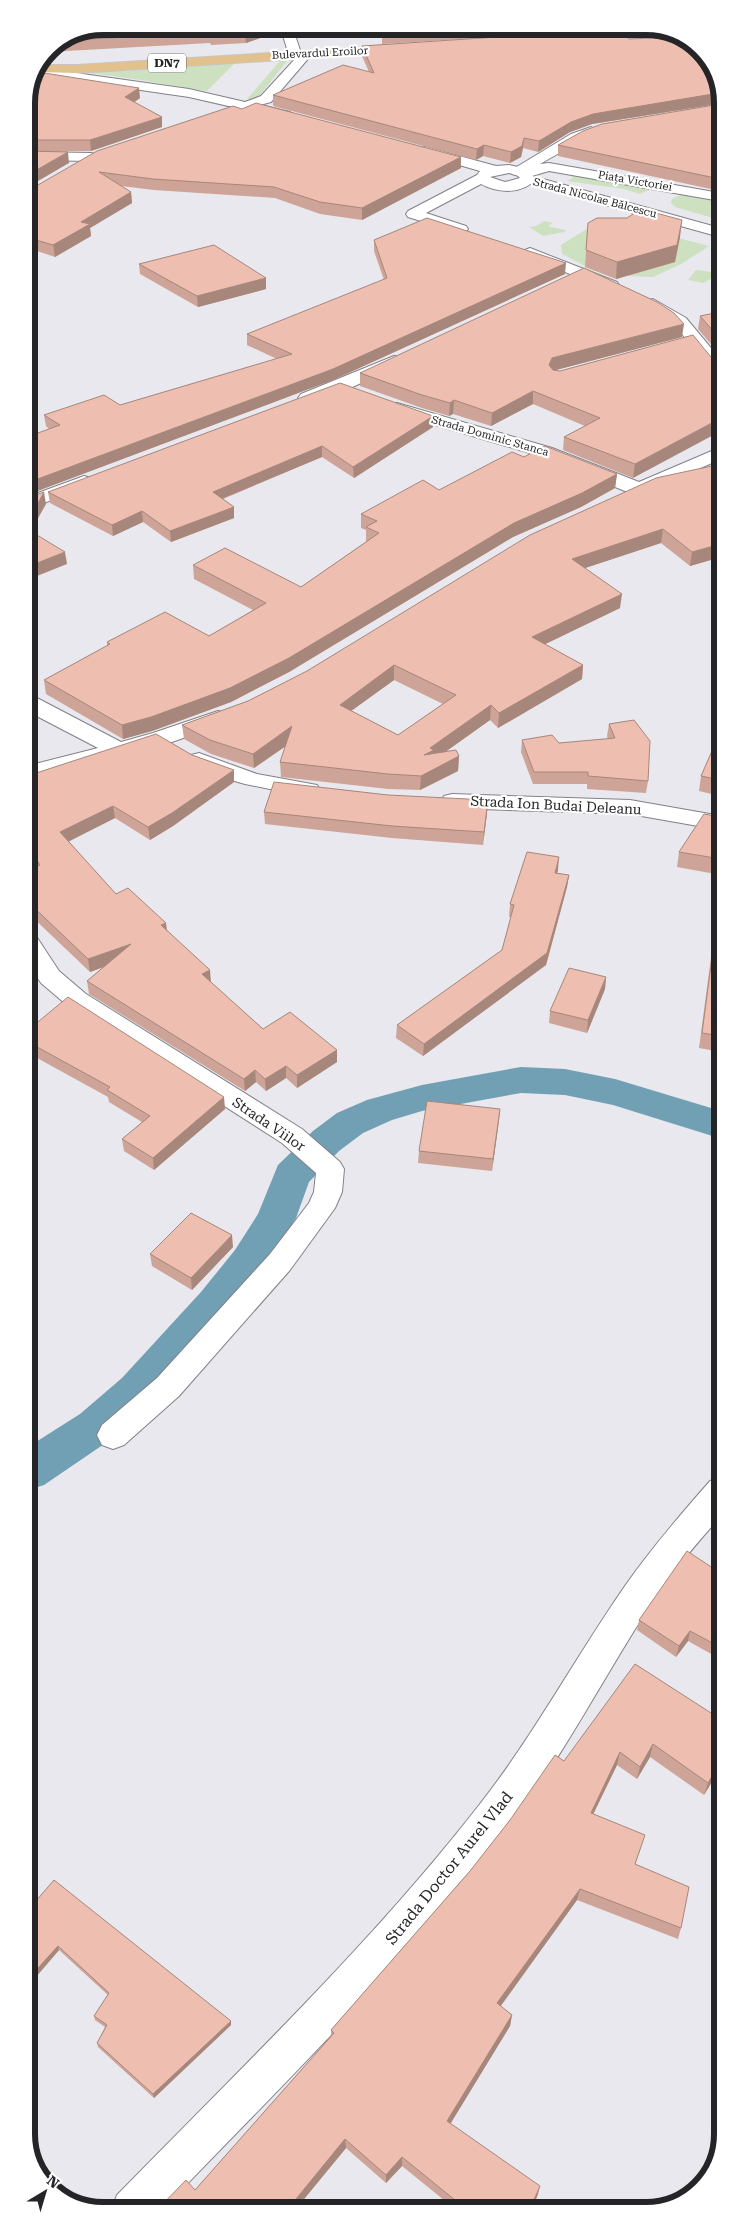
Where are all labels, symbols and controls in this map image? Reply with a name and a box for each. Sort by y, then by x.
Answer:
street label: Bulevardul Eroilor [271,44,369,62]
road number: DN7 [148,54,186,72]
street label: Piața Victoriei [597,168,674,195]
street label: Strada Nicolae Bălcescu [532,175,658,221]
street label: Strada Dominic Stanca [430,413,550,459]
street label: Strada Ion Budai Deleanu [470,793,642,817]
street label: Strada Viilor [230,1094,309,1154]
street label: Strada Doctor Aurel Vlad [381,1788,517,1948]
north arrow [20,2167,70,2217]
text: N [44,2172,62,2192]

